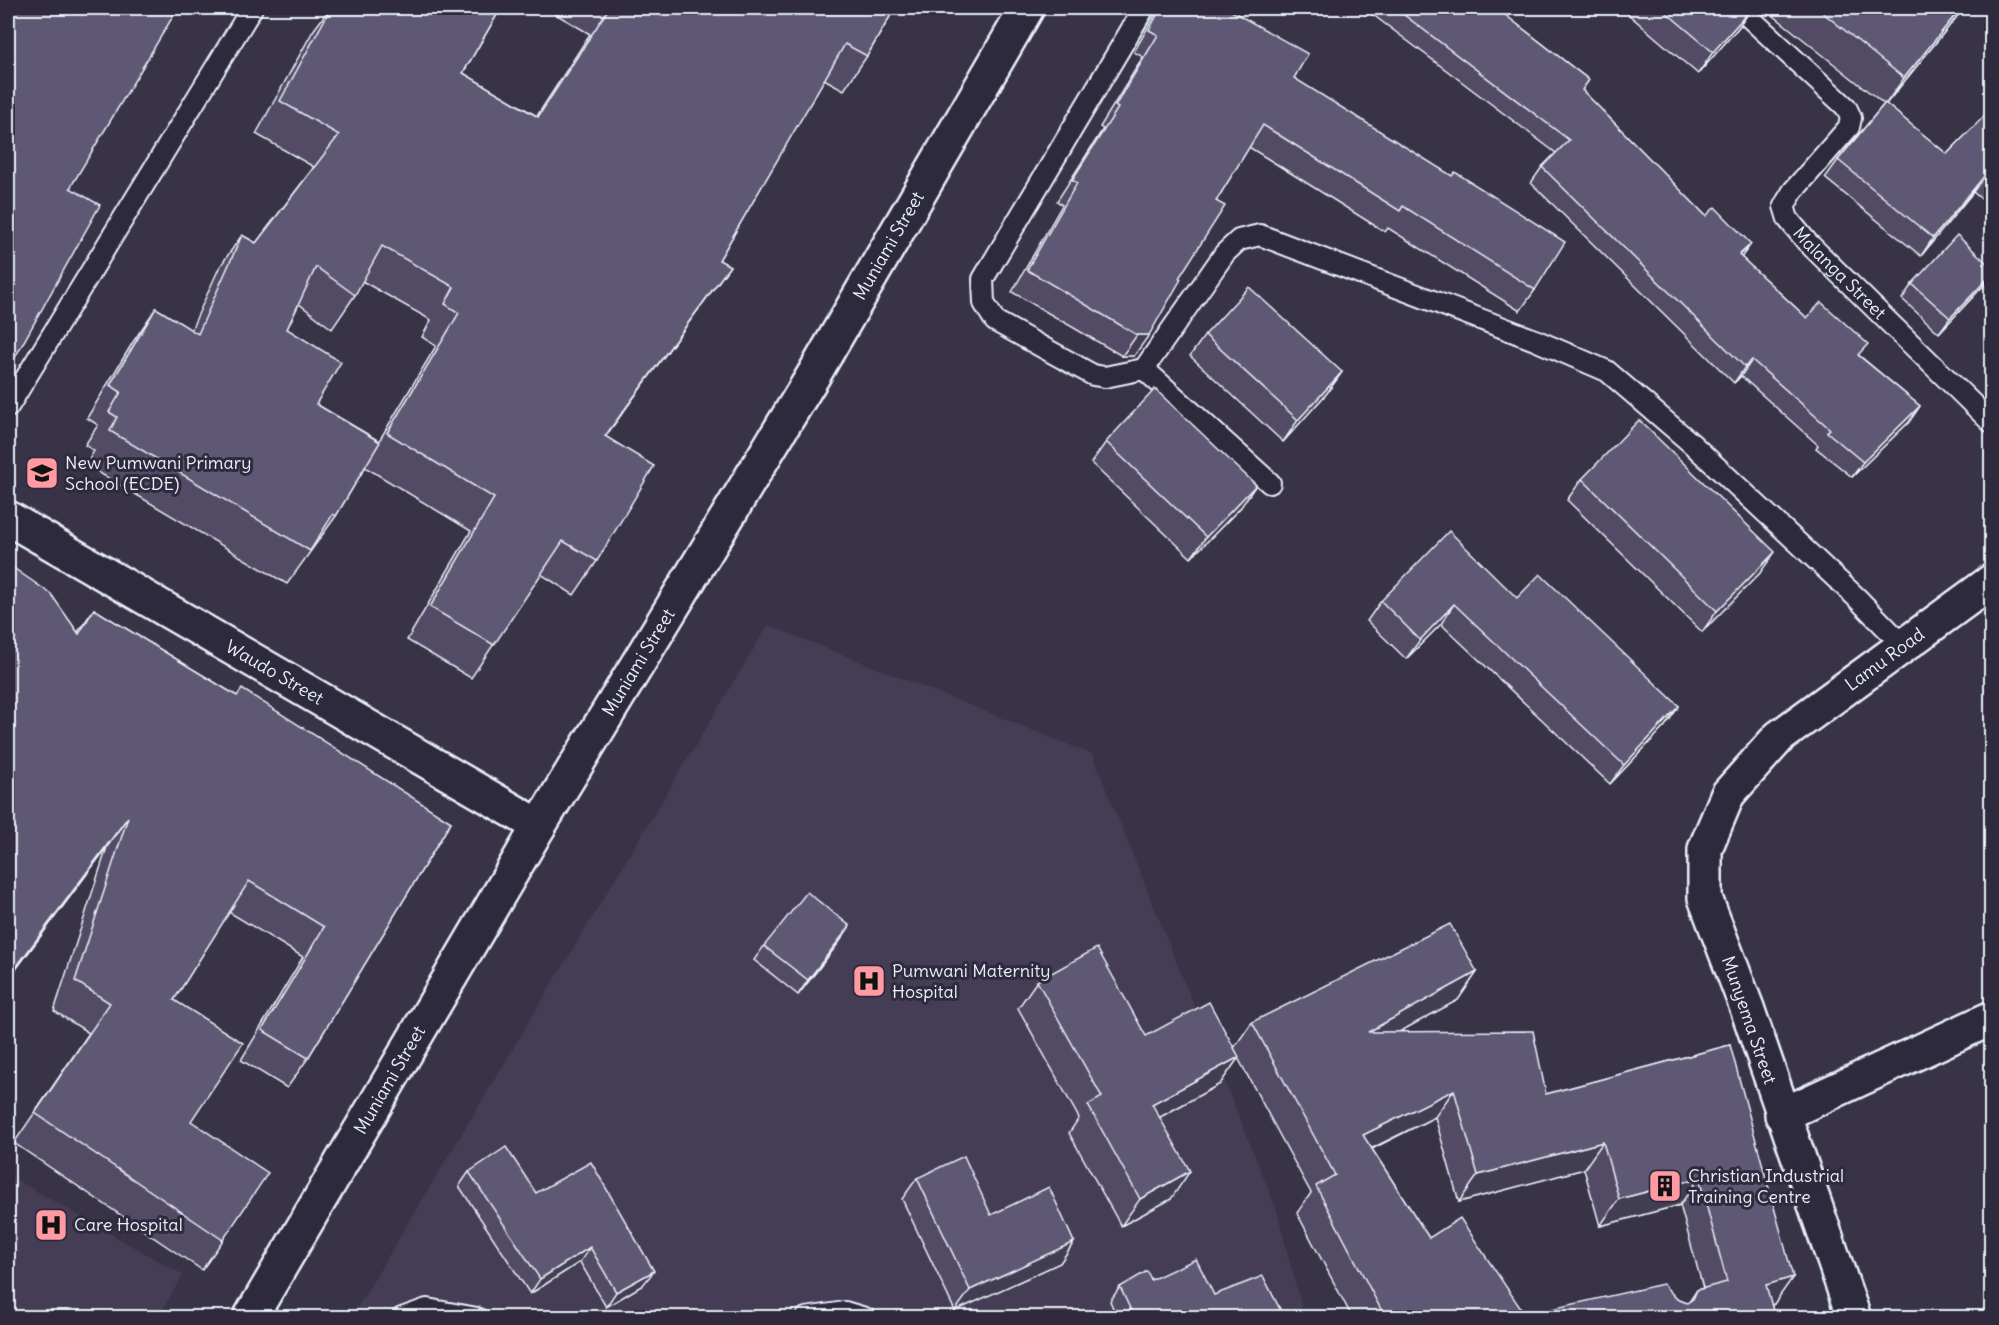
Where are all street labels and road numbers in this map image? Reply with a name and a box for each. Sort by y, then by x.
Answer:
street label: Muniami Street [848,187,929,304]
street label: Malanga Street [1788,222,1891,324]
street label: Muniami Street [597,604,680,720]
street label: Lamu Road [1840,622,1929,696]
street label: Waudo Street [222,635,328,710]
street label: Munyema Street [1717,953,1782,1087]
street label: Muniami Street [349,1021,430,1138]

